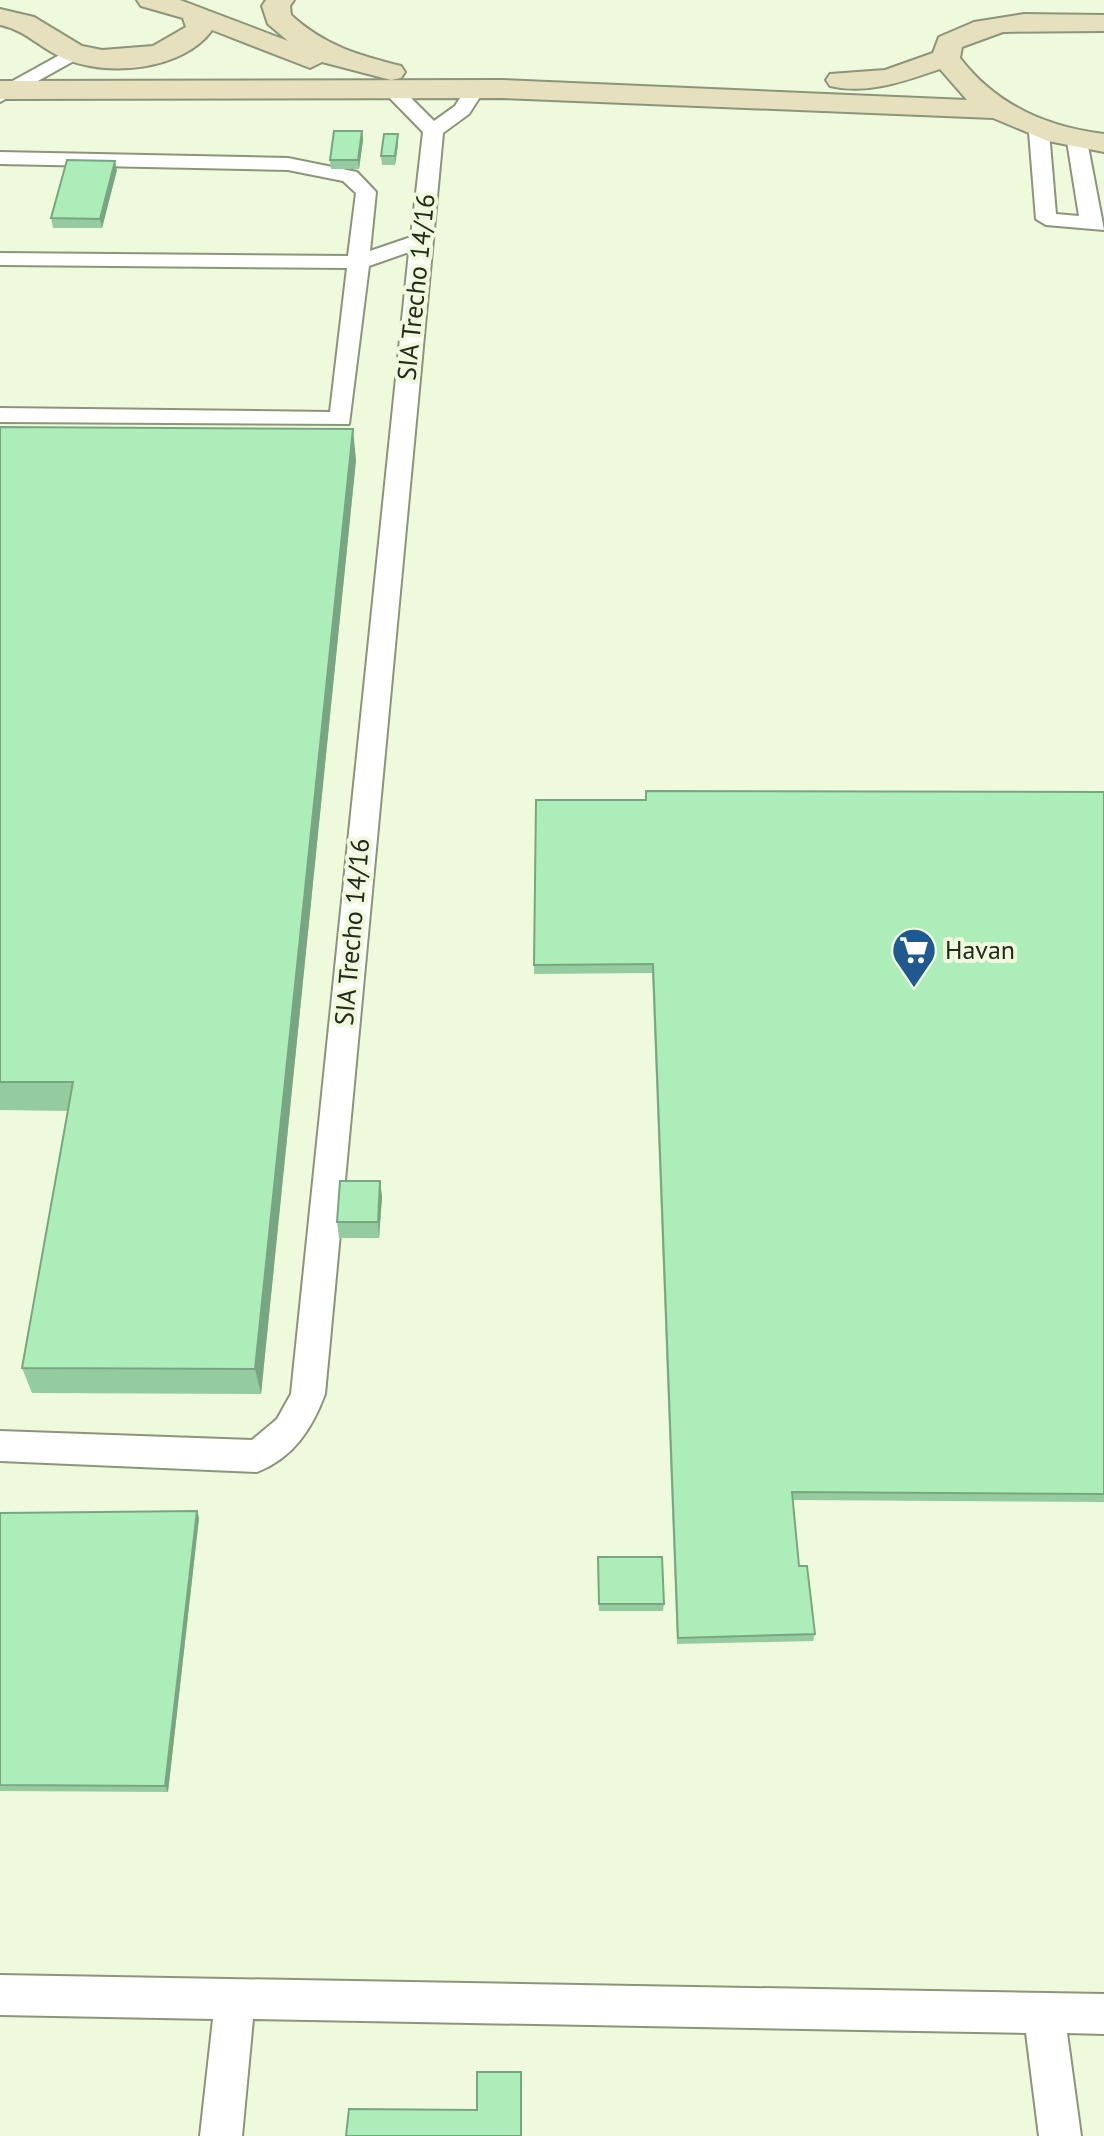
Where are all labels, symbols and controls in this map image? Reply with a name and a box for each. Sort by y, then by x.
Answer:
street label: SIA Trecho 14/16 [389,192,442,382]
street label: SIA Trecho 14/16 [327,837,376,1027]
supermarket icon: Havan [890,926,938,989]
place label: Havan [945,933,1015,966]

